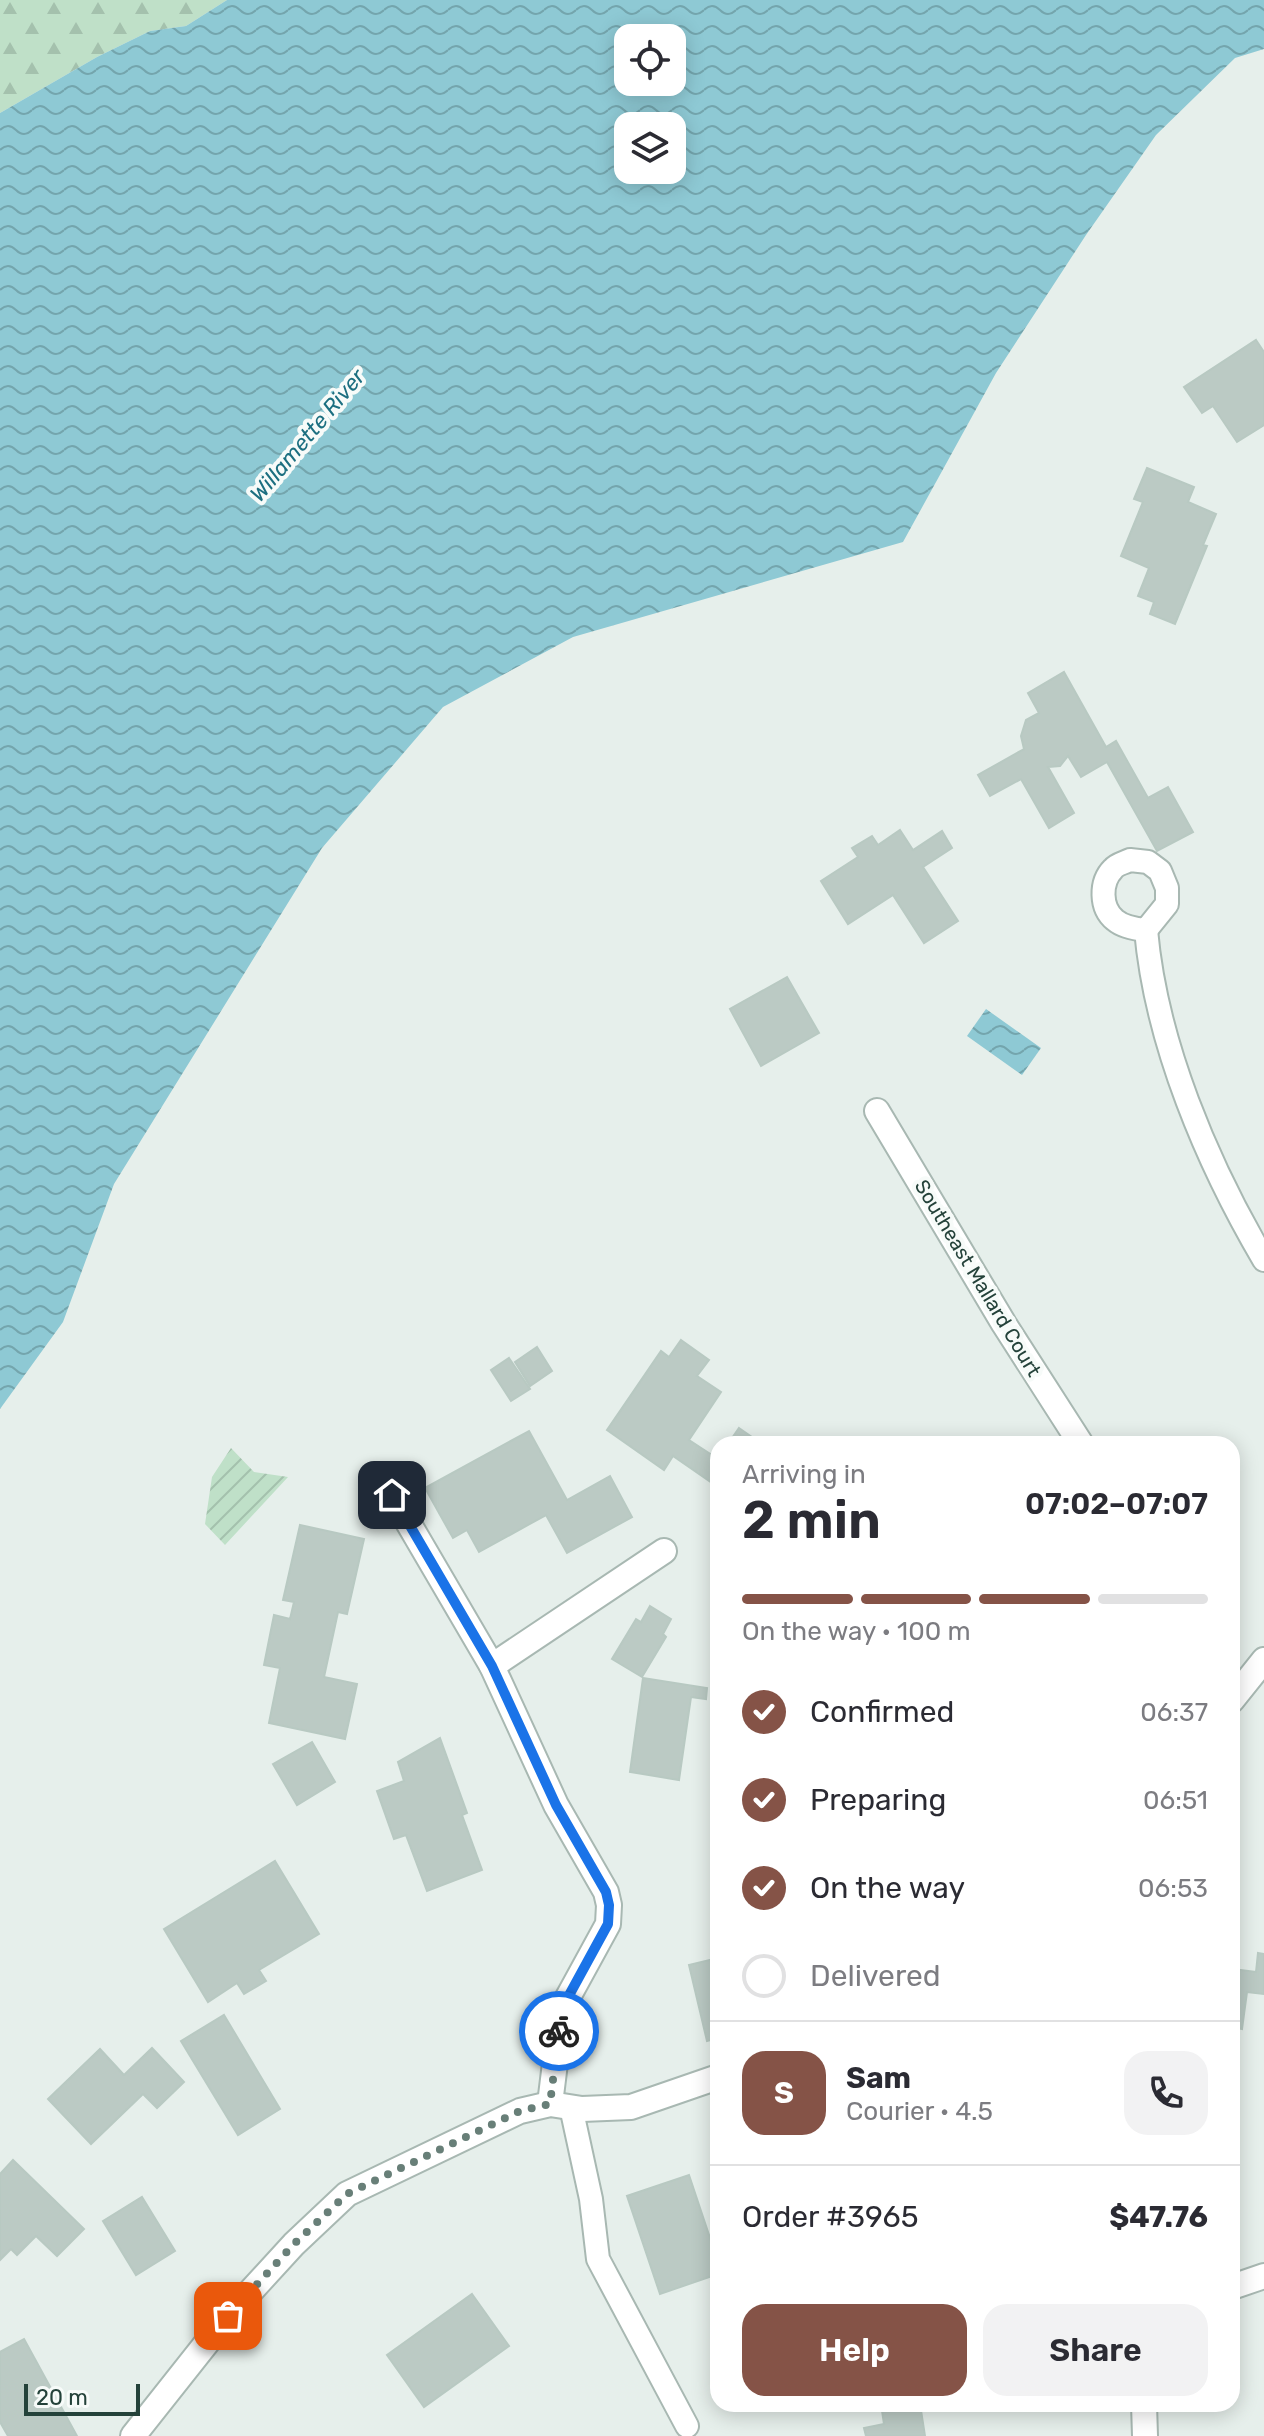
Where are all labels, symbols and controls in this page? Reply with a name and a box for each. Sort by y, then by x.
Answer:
map controls [614,24,686,184]
button: locate [614,24,686,96]
button: layers [614,112,686,184]
water label: Willamette River [244,362,372,507]
street label: Southeast Mallard Court [910,1175,1046,1381]
text: Arriving in [742,1459,866,1490]
pin [358,1461,426,1529]
icon: home [370,1473,414,1517]
text: 07:02–07:07 [1025,1486,1208,1522]
text: 2 min [742,1489,881,1551]
text: On the way · 100 m [742,1616,971,1647]
icon: check [742,1690,786,1734]
text: Confirmed [810,1694,954,1730]
text: 06:37 [1140,1697,1208,1728]
icon: check [742,1778,786,1822]
text: Preparing [810,1782,946,1818]
text: 06:51 [1143,1785,1208,1816]
icon: check [742,1866,786,1910]
text: On the way [810,1870,965,1906]
text: 06:53 [1138,1873,1208,1904]
text: Delivered [810,1958,941,1994]
courier [519,1991,599,2071]
icon: bike [537,2009,581,2053]
button: phone [1124,2051,1208,2135]
text: Sam [846,2060,911,2096]
text: S [774,2075,794,2111]
text: Courier · 4.5 [846,2096,993,2127]
text: Order #3965 [742,2199,918,2235]
text: $47.76 [1109,2199,1208,2235]
pin [194,2282,262,2350]
icon: bag [206,2294,250,2338]
button: Help [742,2304,967,2396]
button: Share [983,2304,1208,2396]
scale bar [24,2380,140,2416]
text: 20 m [36,2384,88,2411]

